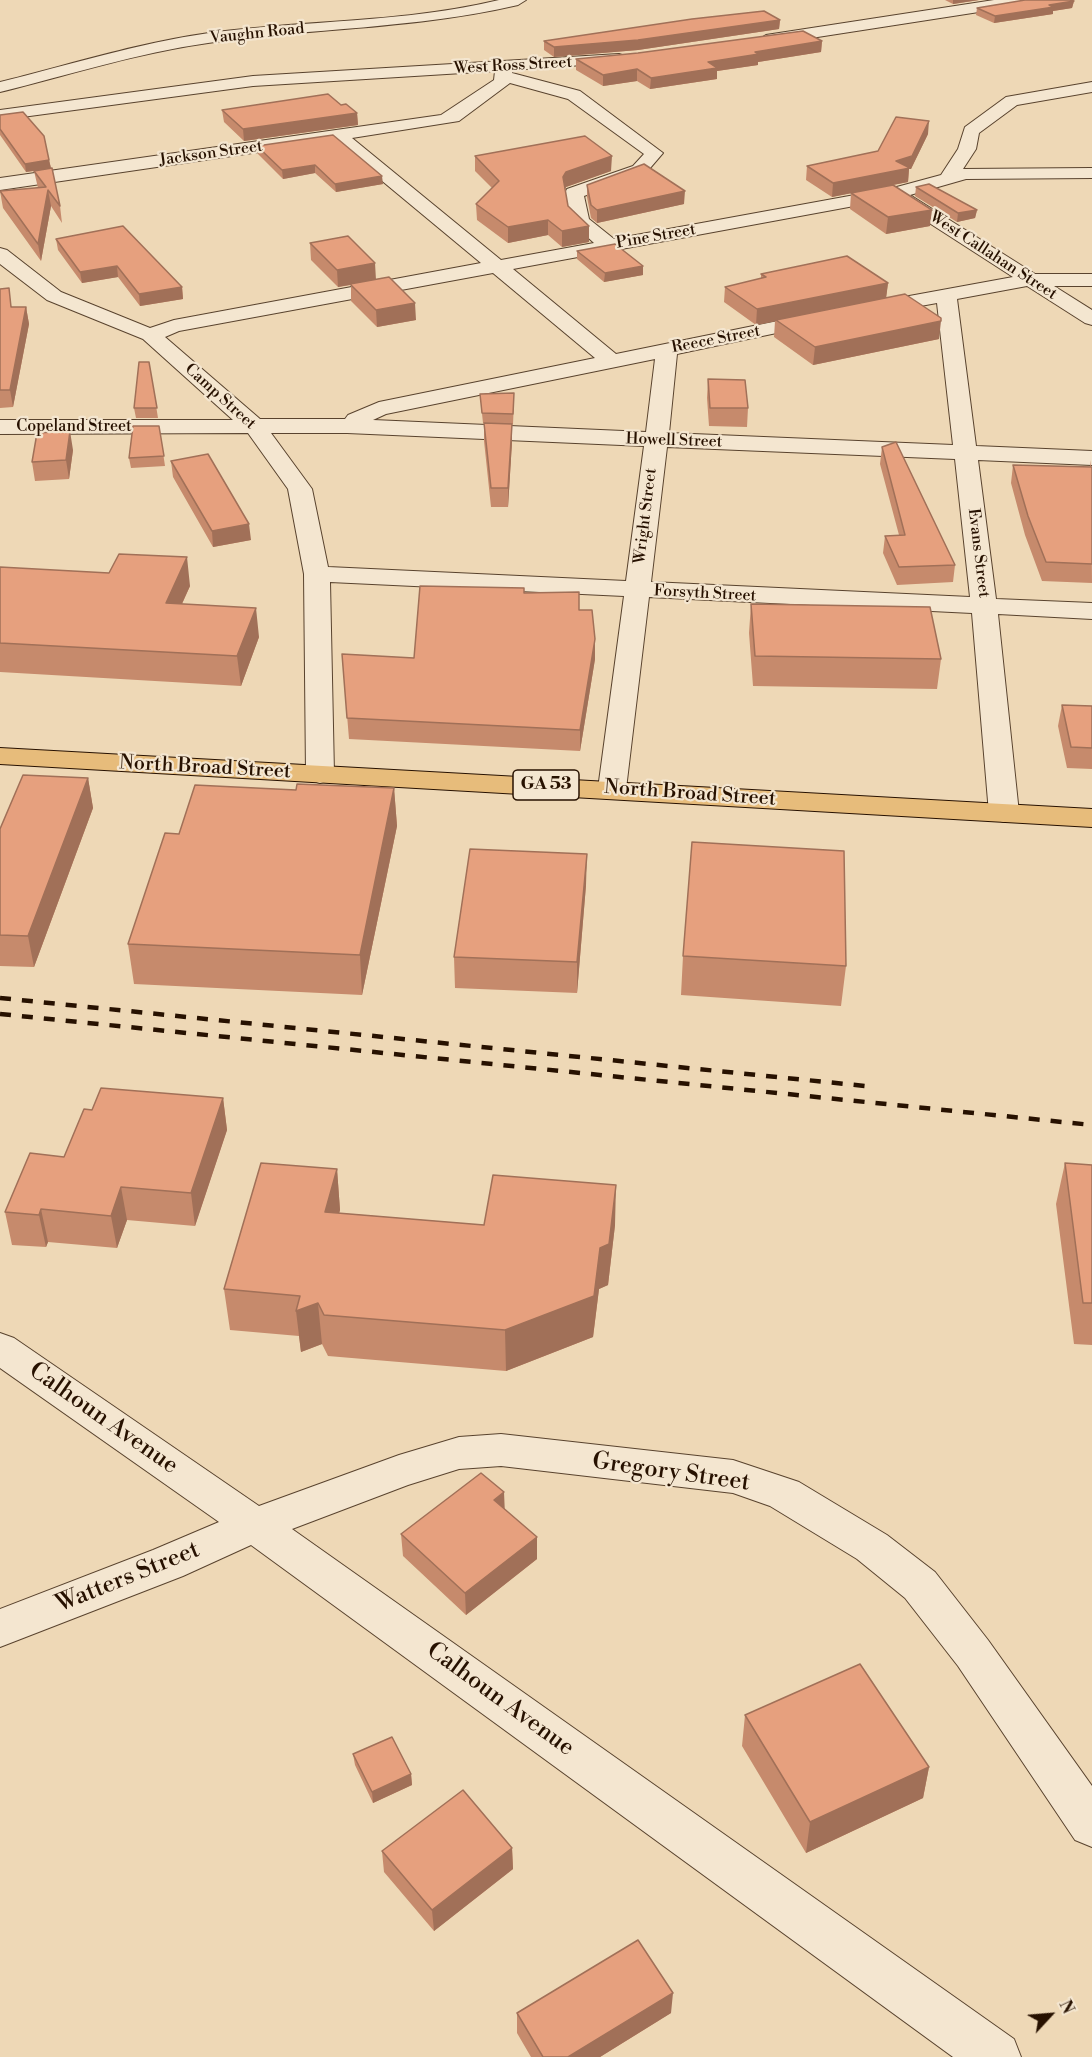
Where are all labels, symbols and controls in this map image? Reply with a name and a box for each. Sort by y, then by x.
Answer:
street label: Vaughn Road [209,19,305,49]
street label: West Ross Street [453,53,573,79]
street label: Jackson Street [158,137,264,171]
street label: West Callahan Street [926,208,1060,304]
street label: Pine Street [615,221,697,253]
street label: Reece Street [670,322,762,358]
street label: Camp Street [180,360,260,434]
street label: Copeland Street [16,417,132,437]
street label: Howell Street [625,430,723,452]
street label: Wright Street [631,467,661,565]
street label: Evans Street [963,507,993,599]
street label: Forsyth Street [653,582,757,606]
street label: North Broad Street [118,752,292,784]
road number: GA 53 [513,770,579,800]
street label: North Broad Street [603,776,777,812]
street label: Calhoun Avenue [23,1357,183,1481]
street label: Gregory Street [590,1448,752,1498]
street label: Watters Street [52,1536,204,1620]
street label: Calhoun Avenue [421,1637,579,1763]
north arrow [1020,1985,1080,2045]
text: N [1054,1997,1078,2017]

